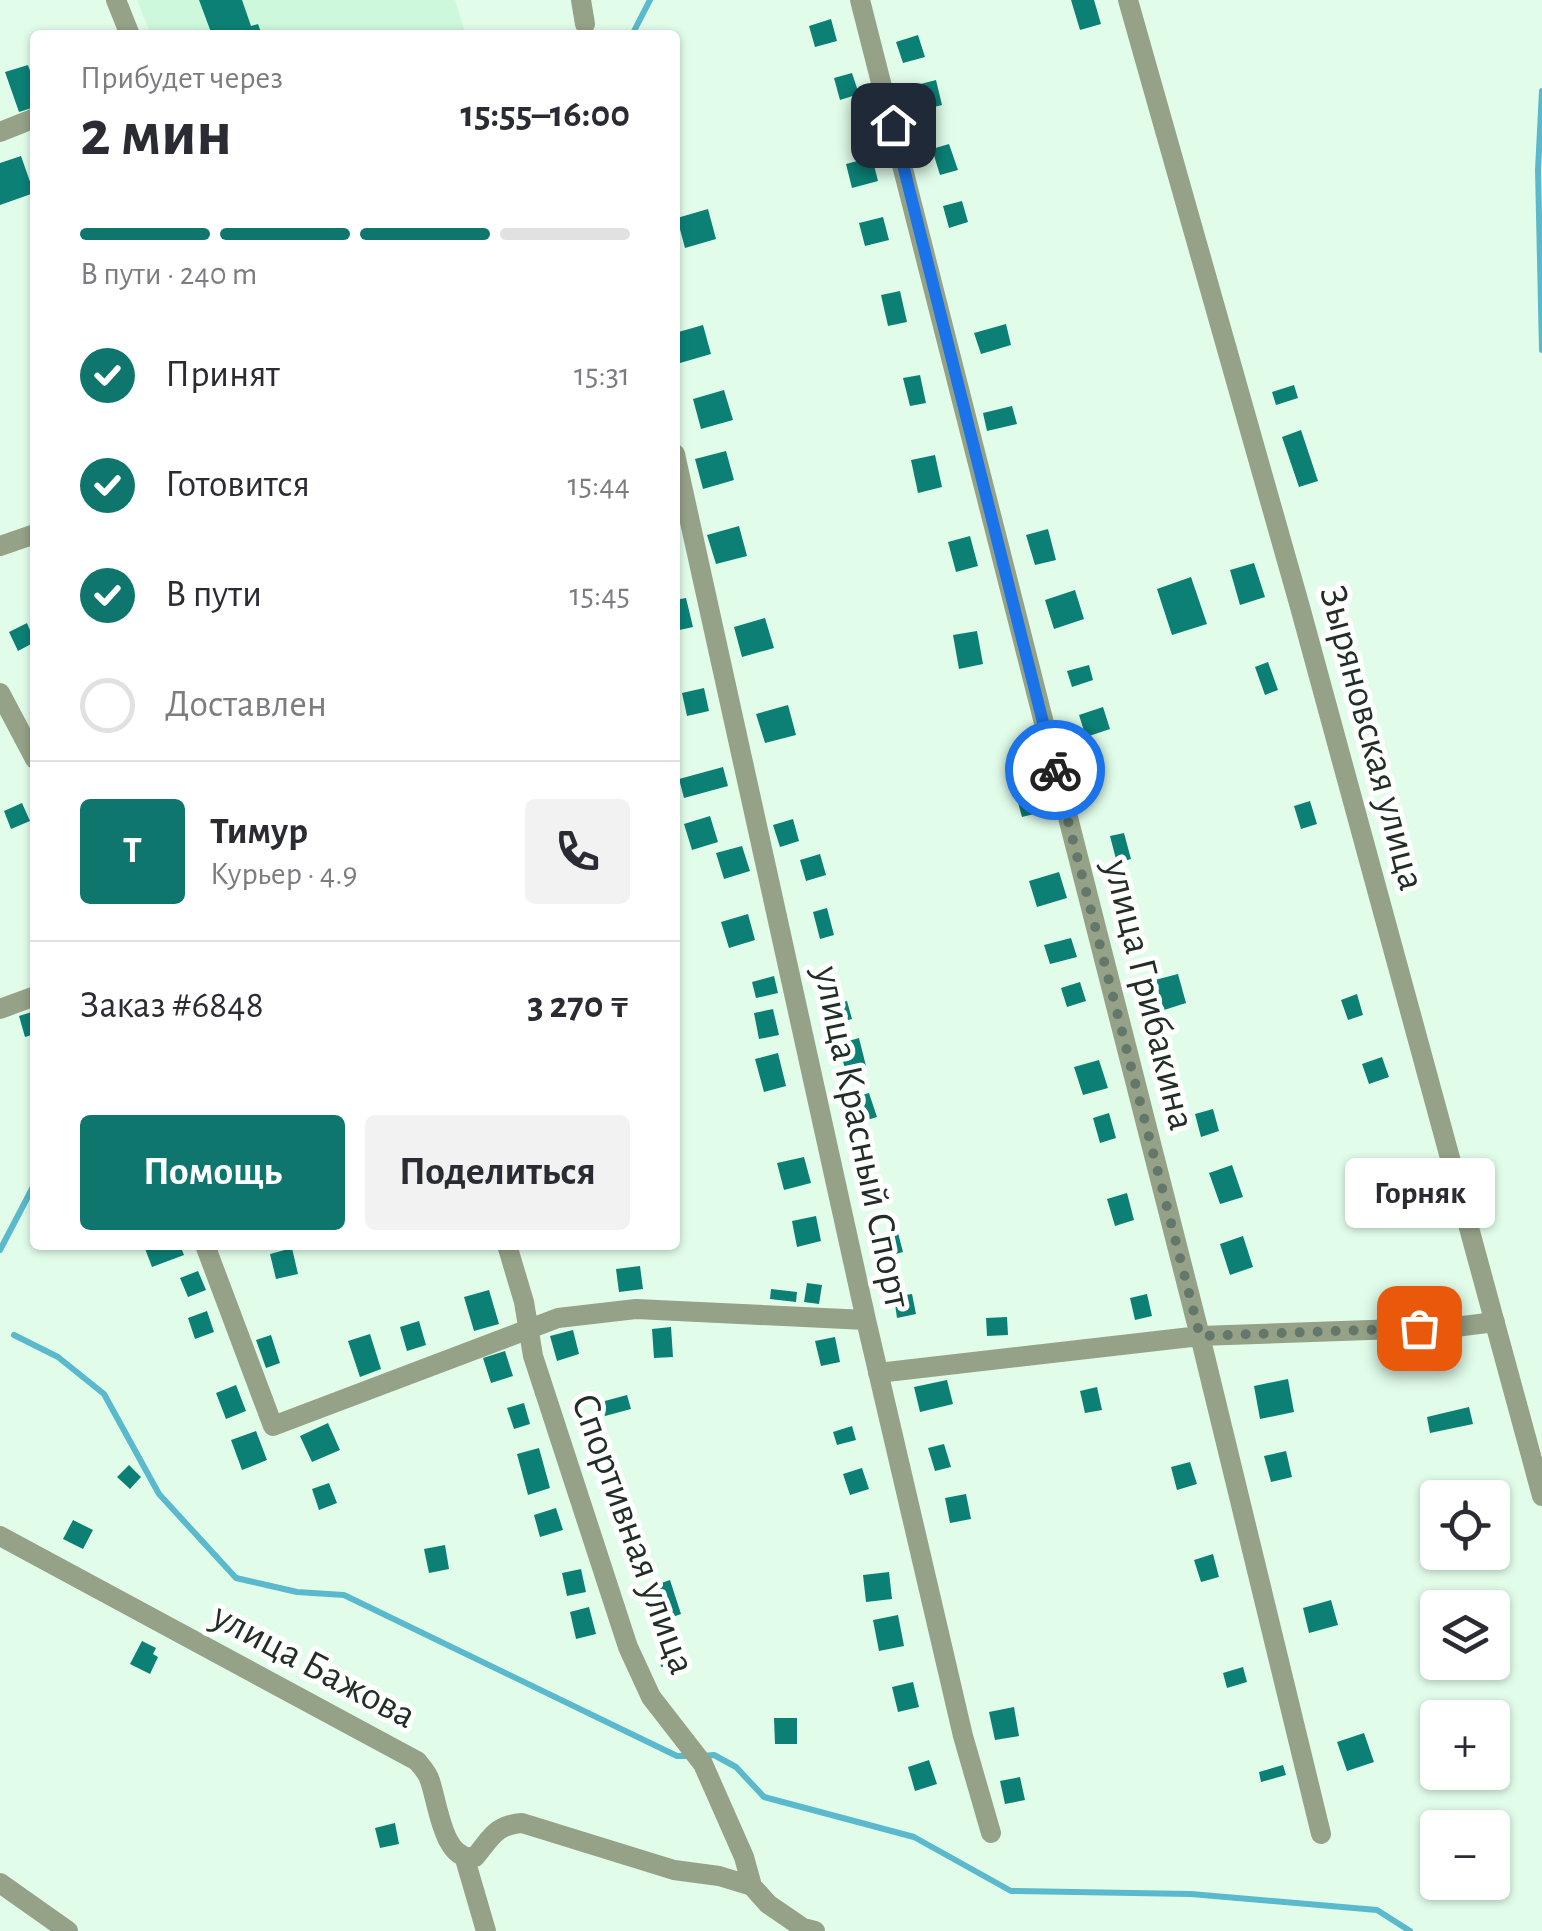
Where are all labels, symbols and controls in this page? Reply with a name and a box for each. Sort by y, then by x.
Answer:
text: Прибудет через [80,62,283,94]
pin [851,83,936,168]
text: 15:55–16:00 [461,96,630,134]
icon: home [866,98,921,153]
text: 2 мин [80,102,232,167]
text: В пути · 240 m [80,258,257,290]
icon: check [80,348,135,403]
text: Принят [165,356,280,394]
text: 15:31 [574,359,630,391]
icon: check [80,458,135,513]
text: Готовится [165,466,310,504]
text: 15:44 [568,469,630,501]
icon: check [80,568,135,623]
text: В пути [165,576,262,614]
text: 15:45 [570,579,630,611]
street label: Зыряновская улица [1312,582,1432,894]
text: Доставлен [165,686,327,724]
courier [1005,720,1105,820]
icon: bike [1028,743,1083,798]
button: phone [525,799,630,904]
text: Тимур [210,813,308,851]
text: Т [123,832,142,870]
street label: улица Грибакина [1096,855,1202,1134]
text: Курьер · 4.9 [210,858,358,890]
street label: улица Красный Спорт [806,962,918,1312]
text: Заказ #6848 [80,987,264,1025]
text: 3 270 ₸ [527,987,630,1025]
button: Помощь [80,1115,345,1230]
button: Поделиться [365,1115,630,1230]
callout: Горняк [1344,1158,1494,1228]
text: Горняк [1374,1177,1466,1209]
pin [1377,1286,1462,1371]
icon: bag [1392,1301,1447,1356]
street label: Спортивная улица [564,1389,702,1679]
map controls [1420,1480,1510,1900]
button: locate [1420,1480,1510,1570]
button: layers [1420,1590,1510,1680]
street label: улица Бажова [205,1595,422,1736]
button: + [1420,1700,1510,1790]
button: − [1420,1810,1510,1900]

